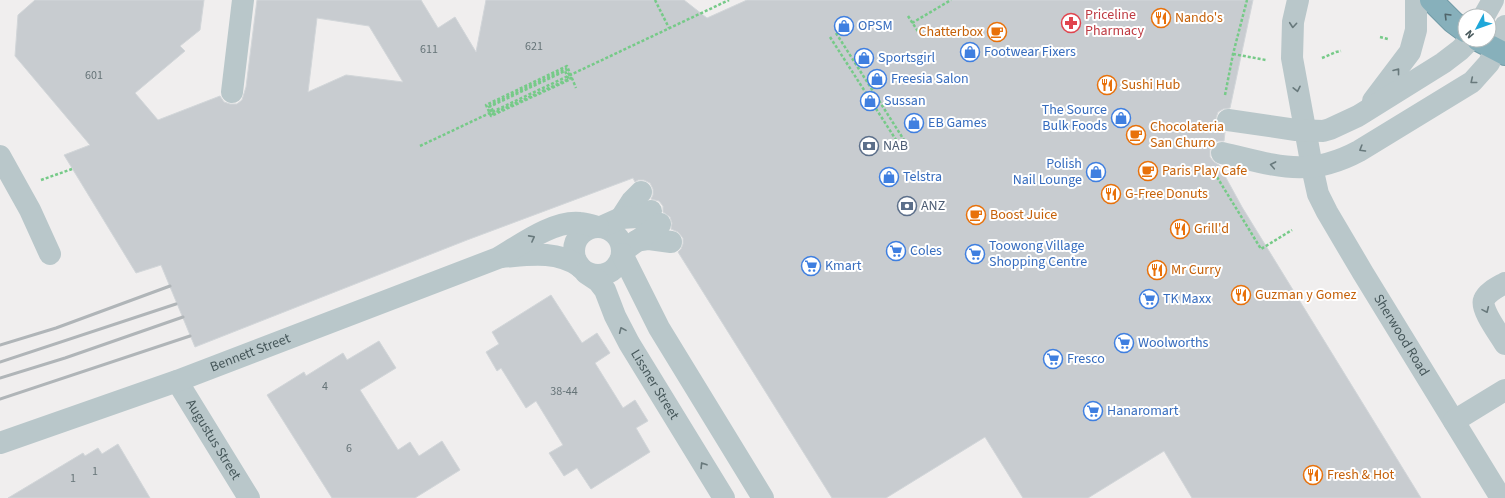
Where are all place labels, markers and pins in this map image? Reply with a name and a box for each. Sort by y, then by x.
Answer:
place label: Priceline Pharmacy [1085,5,1145,41]
restaurant icon: Nando's [1150,7,1172,29]
place label: Nando's [1175,8,1223,28]
pharmacy icon: Priceline Pharmacy [1060,12,1082,34]
shop icon: OPSM [833,15,855,37]
place label: OPSM [858,16,893,36]
cafe icon: Chatterbox [986,21,1008,43]
place label: Chatterbox [918,22,984,42]
shop icon: Footwear Fixers [959,41,981,63]
place label: Footwear Fixers [984,42,1076,62]
shop icon: Sportsgirl [853,47,875,69]
place label: Sportsgirl [878,48,936,68]
shop icon: Freesia Salon [866,68,888,90]
place label: Freesia Salon [891,69,969,89]
restaurant icon: Sushi Hub [1096,74,1118,96]
place label: Sushi Hub [1121,75,1181,95]
shop icon: Sussan [859,90,881,112]
place label: Sussan [884,91,926,111]
place label: The Source Bulk Foods [1042,100,1107,136]
shop icon: The Source Bulk Foods [1110,107,1132,129]
shop icon: EB Games [903,112,925,134]
place label: EB Games [928,113,987,133]
place label: Chocolateria San Churro [1150,117,1224,153]
cafe icon: Chocolateria San Churro [1125,124,1147,146]
bank icon: NAB [858,135,880,157]
place label: NAB [883,136,908,156]
place label: Polish Nail Lounge [1013,154,1082,190]
cafe icon: Paris Play Cafe [1137,160,1159,182]
shop icon: Polish Nail Lounge [1085,161,1107,183]
place label: Paris Play Cafe [1162,161,1247,181]
shop icon: Telstra [878,166,900,188]
place label: Telstra [903,167,942,187]
restaurant icon: G-Free Donuts [1100,183,1122,205]
place label: G-Free Donuts [1125,184,1208,204]
bank icon: ANZ [896,195,918,217]
place label: ANZ [921,196,945,216]
cafe icon: Boost Juice [965,204,987,226]
place label: Boost Juice [990,205,1057,225]
restaurant icon: Grill'd [1169,218,1191,240]
place label: Grill'd [1194,219,1229,239]
place label: Toowong Village Shopping Centre [989,236,1087,272]
supermarket icon: Coles [885,240,907,262]
place label: Coles [910,241,942,261]
supermarket icon: Toowong Village Shopping Centre [964,243,986,265]
supermarket icon: Kmart [800,255,822,277]
place label: Kmart [825,256,862,276]
restaurant icon: Mr Curry [1146,259,1168,281]
place label: Mr Curry [1171,260,1221,280]
restaurant icon: Guzman y Gomez [1230,284,1252,306]
place label: Guzman y Gomez [1255,285,1356,305]
supermarket icon: TK Maxx [1138,288,1160,310]
place label: TK Maxx [1163,289,1212,309]
supermarket icon: Woolworths [1113,332,1135,354]
place label: Woolworths [1138,333,1209,353]
supermarket icon: Fresco [1042,348,1064,370]
place label: Fresco [1067,349,1105,369]
supermarket icon: Hanaromart [1082,400,1104,422]
place label: Hanaromart [1107,401,1179,421]
restaurant icon: Fresh & Hot [1302,464,1324,486]
place label: Fresh & Hot [1327,465,1394,485]

